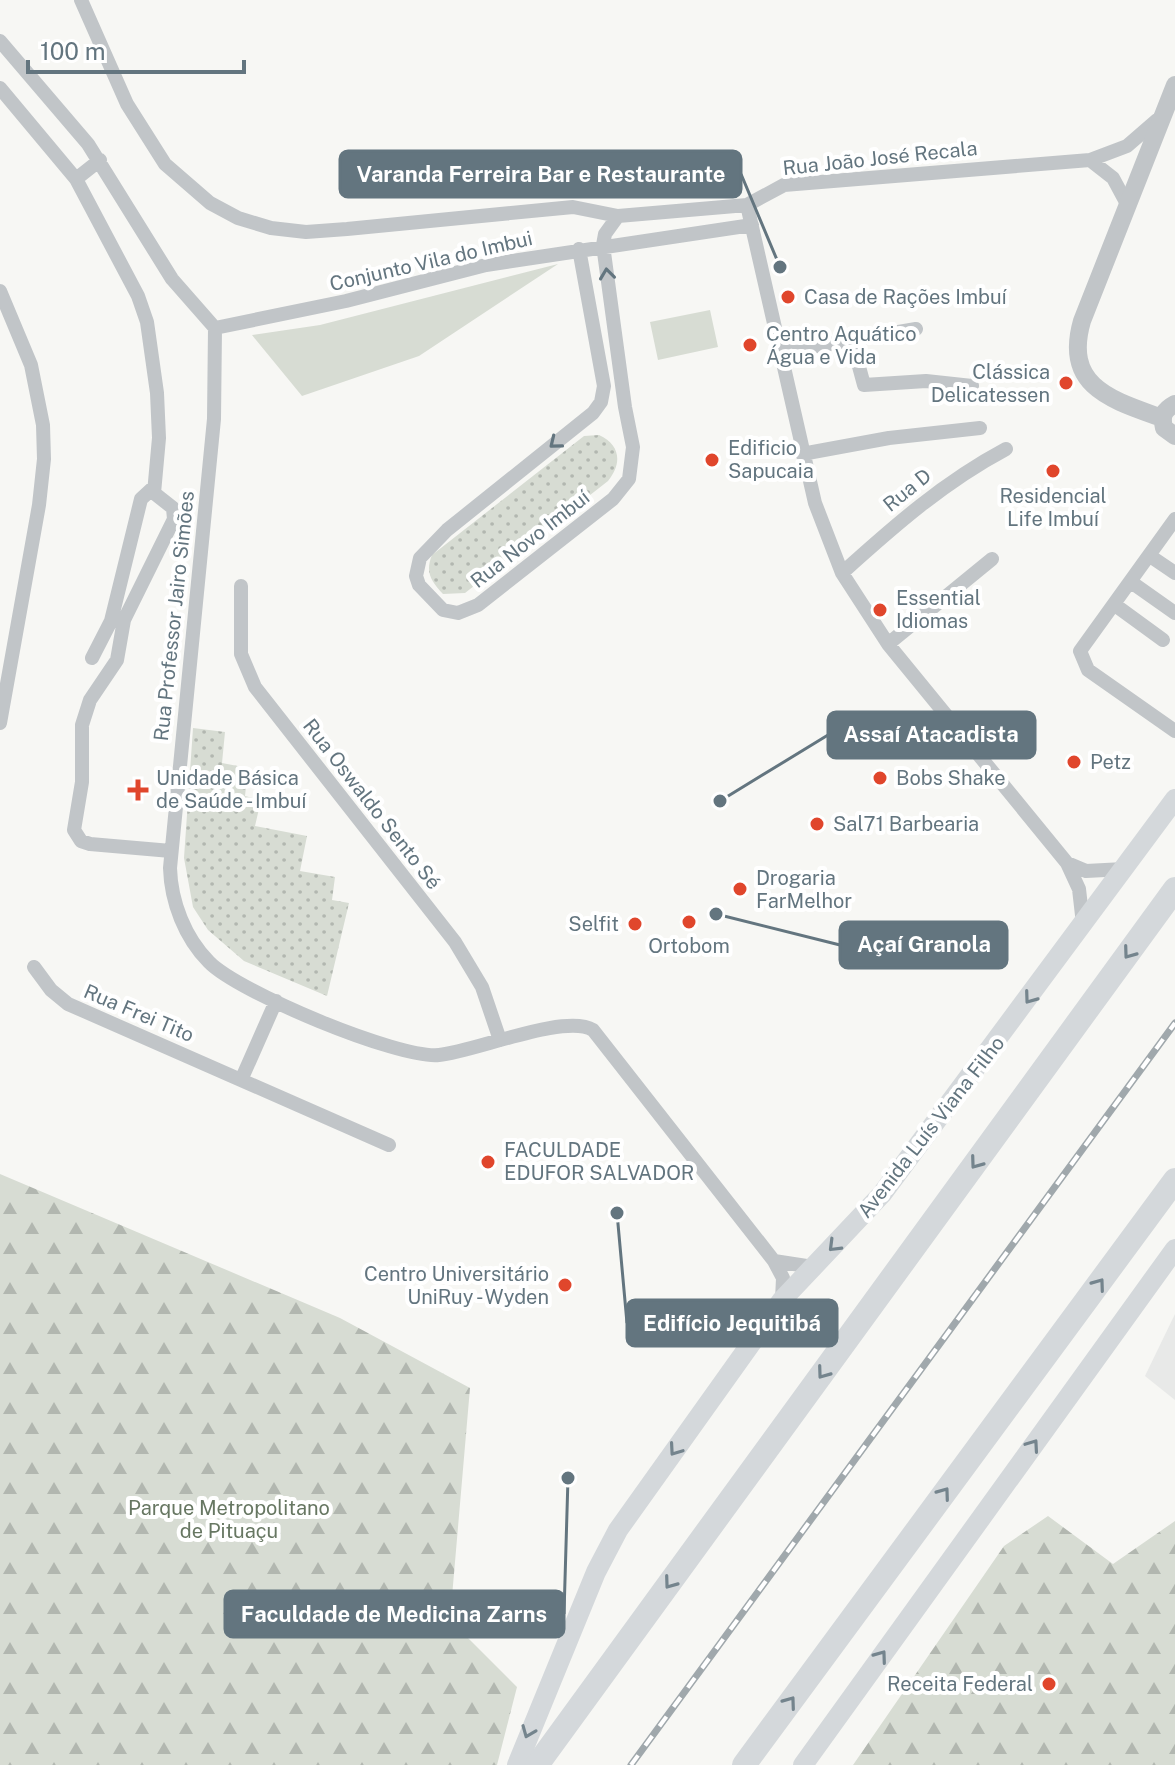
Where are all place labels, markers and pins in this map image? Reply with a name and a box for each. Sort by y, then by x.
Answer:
callout: Varanda Ferreira Bar e Restaurante [340,151,741,197]
place label: Casa de Rações Imbuí [804,285,1008,309]
marker: Casa de Rações Imbuí [779,288,797,306]
place label: Centro Aquático Água e Vida [766,322,917,369]
marker: Centro Aquático Água e Vida [741,336,759,354]
place label: Clássica Delicatessen [931,360,1050,407]
marker: Clássica Delicatessen [1057,374,1075,392]
place label: Edificio Sapucaia [728,436,814,483]
marker: Edificio Sapucaia [703,451,721,469]
marker: Residencial Life Imbuí [1044,462,1062,480]
place label: Residencial Life Imbuí [999,484,1107,531]
place label: Essential Idiomas [896,586,981,633]
marker: Essential Idiomas [871,601,889,619]
callout: Assaí Atacadista [828,712,1035,758]
place label: Petz [1090,750,1131,774]
marker: Petz [1065,753,1083,771]
place label: Unidade Básica de Saúde - Imbuí [156,766,307,813]
place label: Bobs Shake [896,766,1006,790]
marker: Bobs Shake [871,769,889,787]
marker: Unidade Básica de Saúde - Imbuí [127,779,149,801]
place label: Sal71 Barbearia [833,812,979,836]
marker: Sal71 Barbearia [808,815,826,833]
place label: Drogaria FarMelhor [756,866,852,913]
marker: Drogaria FarMelhor [731,880,749,898]
place label: Selfit [568,912,619,936]
marker: Ortobom [680,913,698,931]
marker: Selfit [626,915,644,933]
callout: Açaí Granola [840,922,1007,968]
place label: Ortobom [648,934,730,958]
place label: FACULDADE EDUFOR SALVADOR [504,1138,694,1185]
marker: FACULDADE EDUFOR SALVADOR [479,1153,497,1171]
place label: Centro Universitário UniRuy - Wyden [364,1262,549,1309]
marker: Centro Universitário UniRuy - Wyden [556,1276,574,1294]
callout: Edifício Jequitibá [627,1300,837,1346]
callout: Faculdade de Medicina Zarns [225,1591,564,1637]
place label: Receita Federal [887,1672,1033,1696]
marker: Receita Federal [1040,1675,1058,1693]

